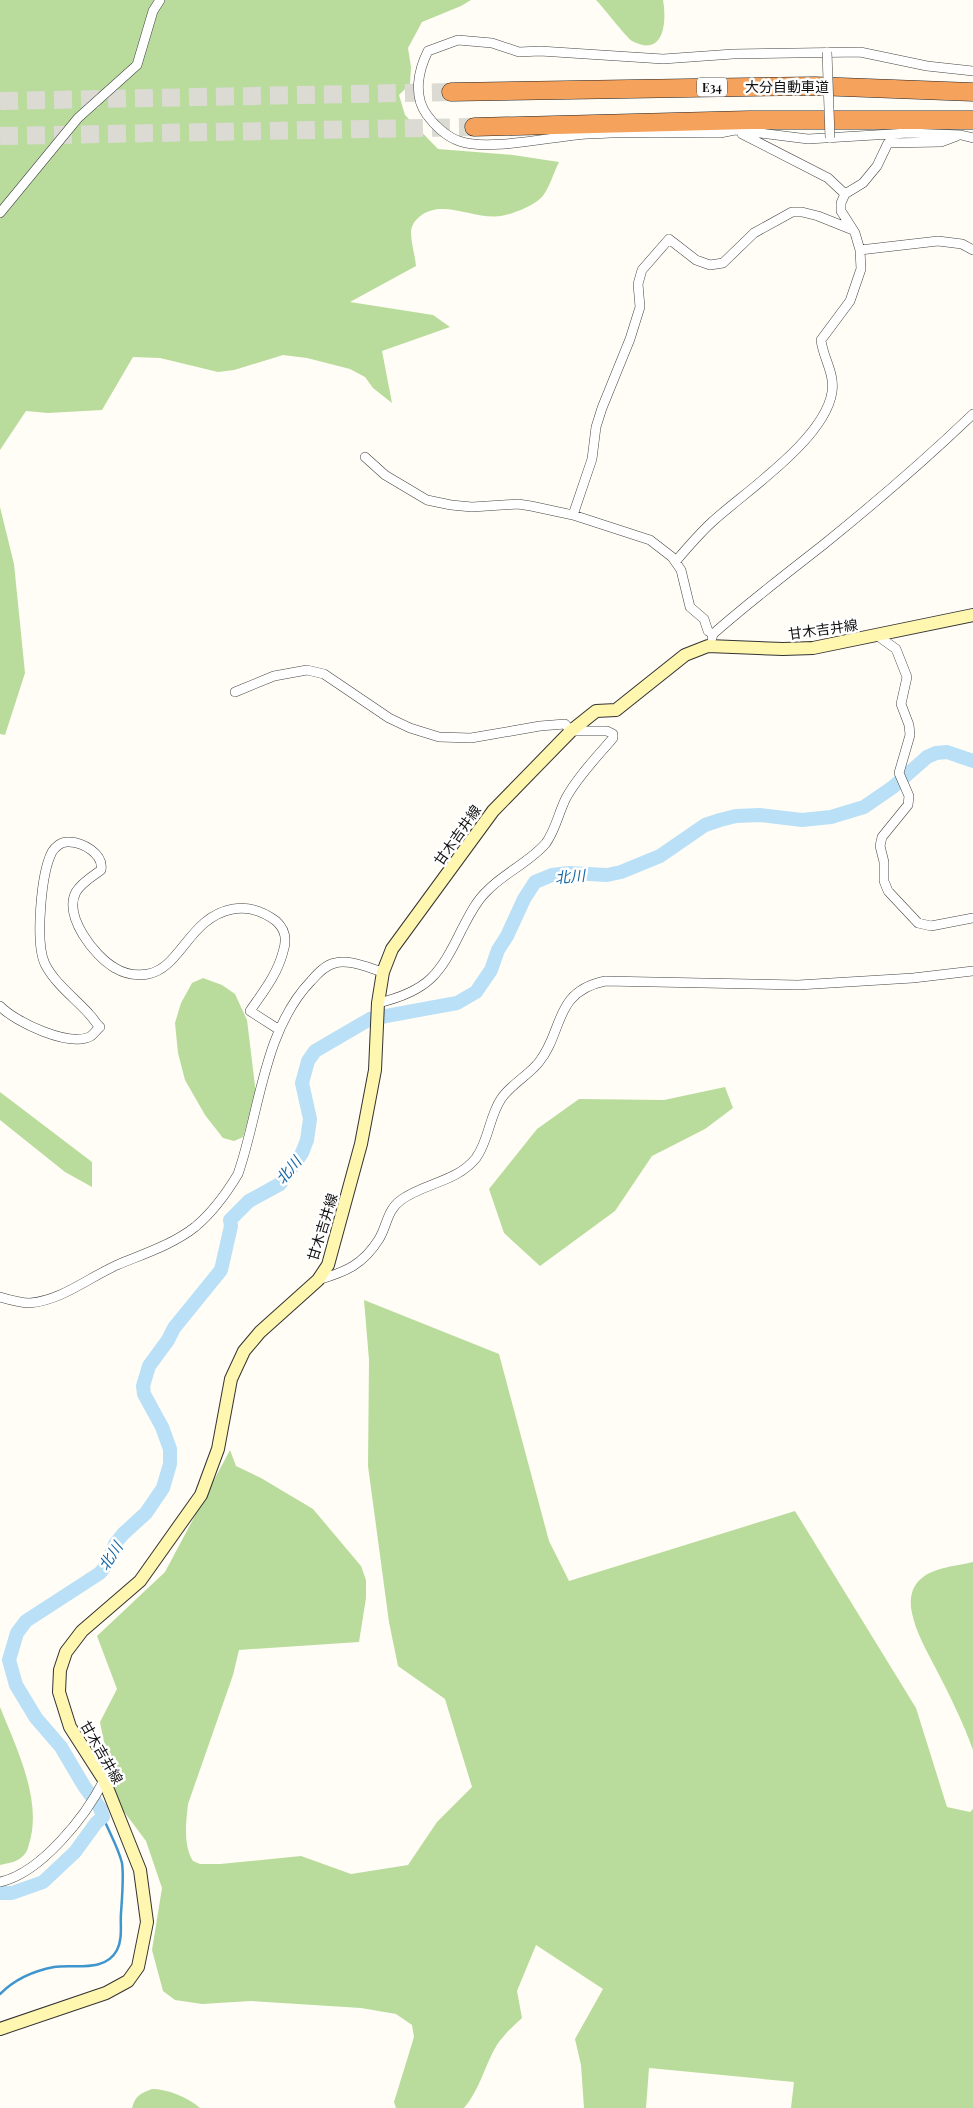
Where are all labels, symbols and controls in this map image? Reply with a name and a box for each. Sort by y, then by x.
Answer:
road number: E34 [697,77,727,96]
street label: 大分自動車道 [745,77,829,96]
street label: 甘木吉井線 [787,615,859,643]
street label: 甘木吉井線 [429,801,485,869]
water label: 北川 [554,865,588,887]
water label: 北川 [271,1151,307,1188]
street label: 甘木吉井線 [303,1191,341,1263]
water label: 北川 [93,1536,128,1574]
street label: 甘木吉井線 [76,1717,128,1787]

